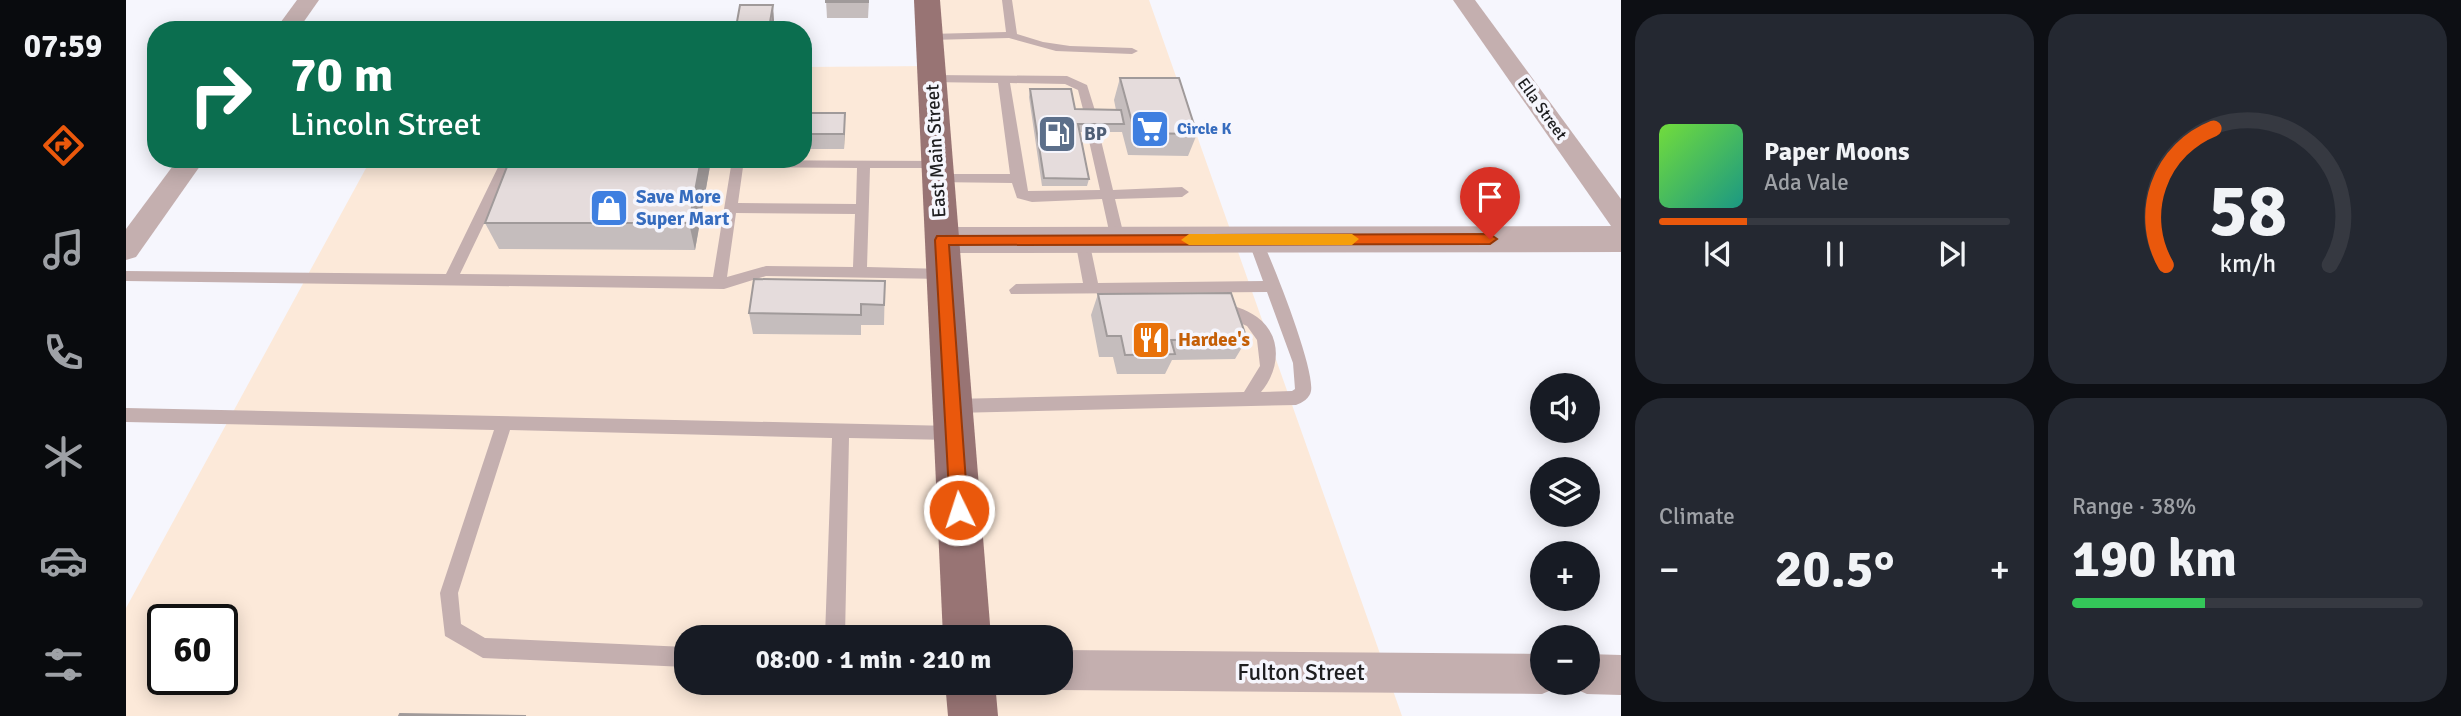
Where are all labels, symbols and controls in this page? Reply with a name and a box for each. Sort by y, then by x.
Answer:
text: 07:59 [24,27,102,66]
text: 70 m [290,45,393,105]
icon: right [175,49,266,140]
street label: Ella Street [1513,74,1571,144]
street label: East Main Street [921,83,951,218]
text: Lincoln Street [290,105,481,144]
supermarket icon: Circle K [1129,108,1171,150]
fuel station icon: BP [1036,113,1078,155]
place label: Circle K [1177,119,1232,139]
icon: directions [39,121,88,170]
place label: BP [1084,122,1107,146]
text: Paper Moons [1764,136,1910,168]
pin [1460,167,1520,239]
text: 58 [2208,167,2287,256]
text: Ada Vale [1764,168,1849,197]
icon: arrive [1471,178,1509,216]
place label: Save More Super Mart [636,185,729,231]
shop icon: Save More Super Mart [588,187,630,229]
icon: music [39,225,88,274]
icon: previous [1699,235,1737,273]
icon: pause [1816,235,1854,273]
icon: next [1933,235,1971,273]
text: km/h [2219,248,2276,279]
restaurant icon: Hardee's [1130,319,1172,361]
icon: phone [39,328,88,377]
place label: Hardee's [1178,328,1250,352]
map controls [1530,373,1600,695]
button: sound [1530,373,1600,443]
icon: climate [39,432,88,481]
button: layers [1530,457,1600,527]
position arrow [922,473,996,547]
text: Range · 38% [2072,492,2196,521]
text: Climate [1659,502,1735,531]
text: 190 km [2072,527,2237,591]
icon: car [39,536,88,585]
text: 20.5° [1775,537,1894,601]
button: + [1530,541,1600,611]
text: − [1659,546,1680,593]
text: + [1989,546,2010,593]
speed limit sign: 60 [147,604,238,695]
button: − [1530,625,1600,695]
icon: filters [39,640,88,689]
text: 08:00 · 1 min · 210 m [756,644,991,676]
street label: Fulton Street [1237,658,1365,687]

